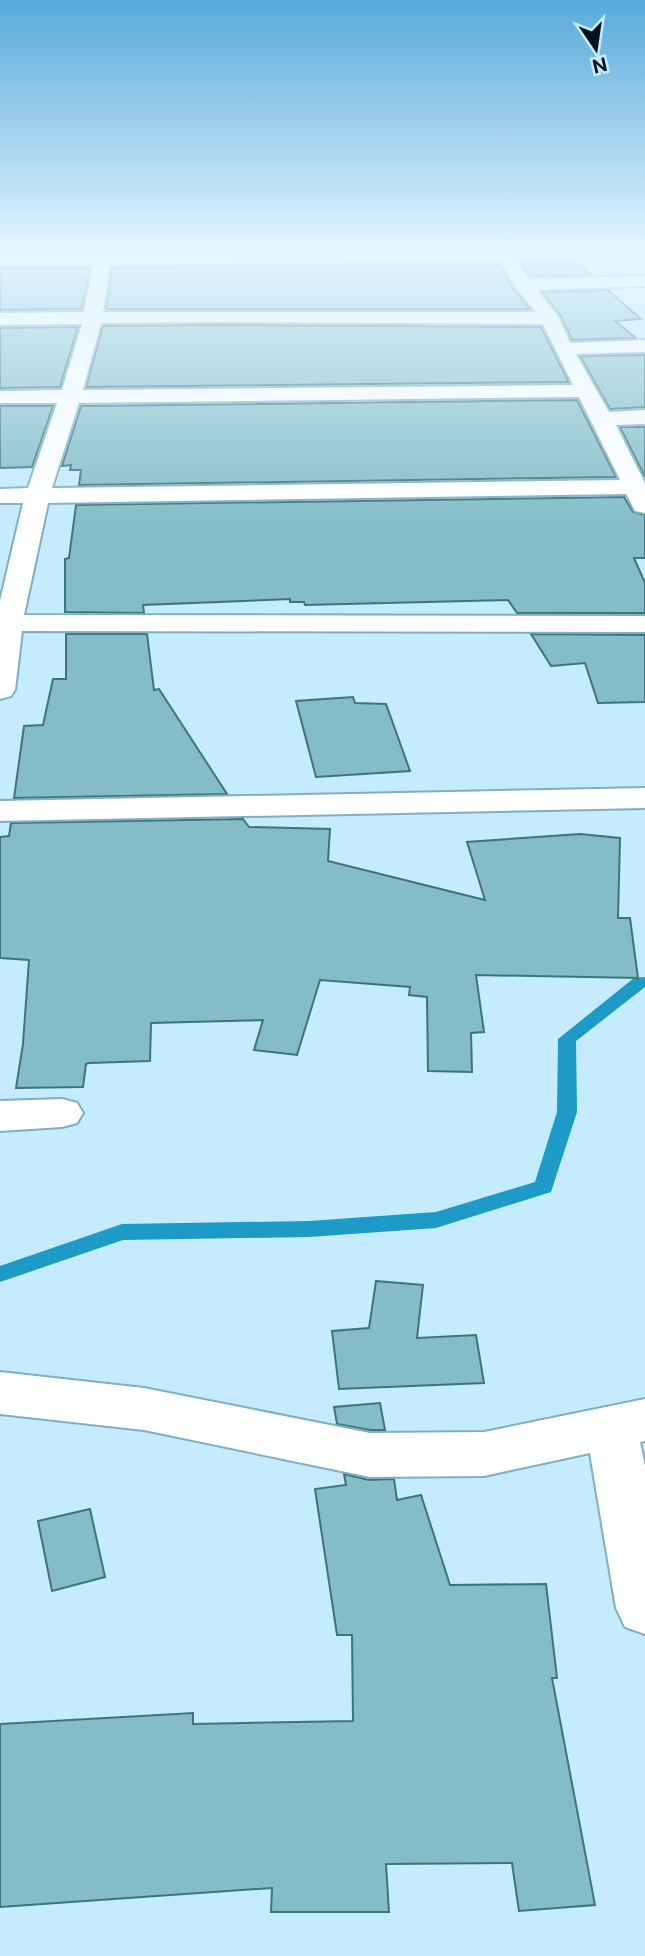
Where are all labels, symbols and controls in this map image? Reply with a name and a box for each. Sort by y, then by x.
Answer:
north arrow [561,14,631,84]
text: N [590,53,610,78]

